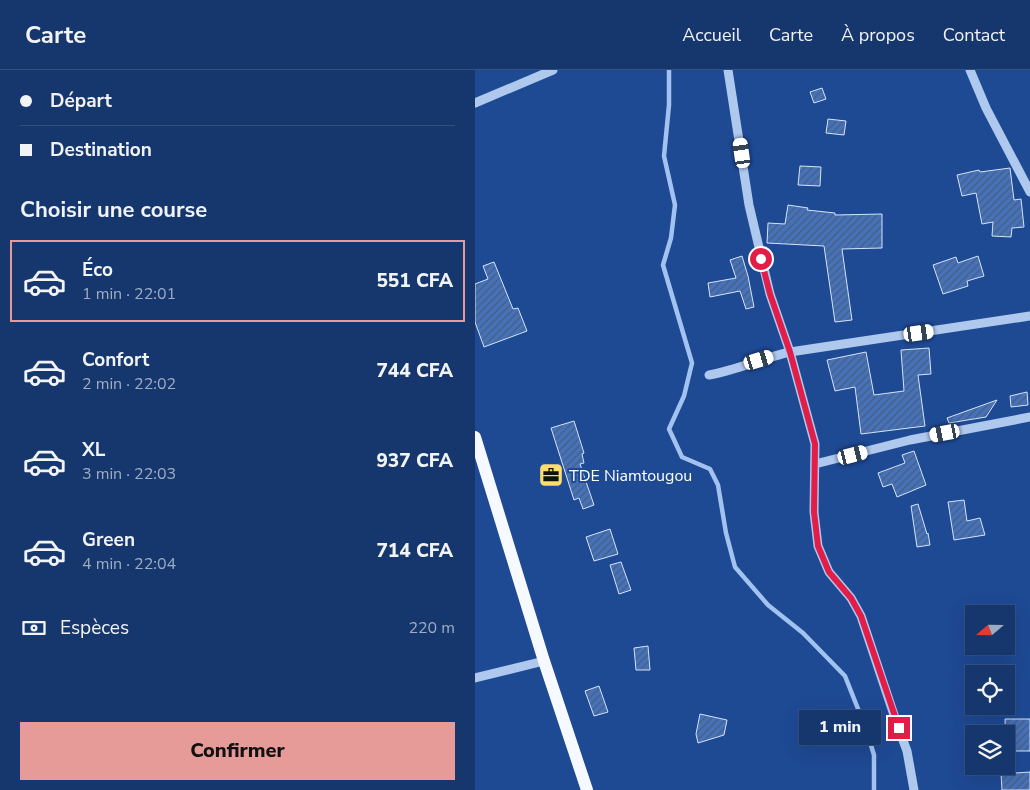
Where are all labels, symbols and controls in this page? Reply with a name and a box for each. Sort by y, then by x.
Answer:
text: Carte [25,19,86,51]
text: Accueil [682,23,741,47]
text: Carte [769,23,813,47]
text: À propos [841,23,915,47]
text: Contact [943,23,1005,47]
text: Départ [50,88,112,114]
text: Destination [50,137,152,163]
car [732,137,751,169]
text: Choisir une course [20,195,207,225]
route start [750,248,772,270]
text: Éco [82,257,113,283]
icon: car [22,259,67,304]
text: 551 CFA [376,268,453,294]
text: 1 min · 22:01 [82,283,176,305]
car [903,323,934,343]
text: Confort [82,347,149,373]
car [742,348,775,372]
icon: car [22,349,67,394]
text: 744 CFA [376,358,453,384]
text: 2 min · 22:02 [82,373,176,395]
car [928,423,961,443]
text: XL [82,437,105,463]
icon: car [22,439,67,484]
car [836,444,869,466]
text: 937 CFA [376,448,453,474]
office icon: TDE Niamtougou [538,462,564,488]
text: 3 min · 22:03 [82,463,176,485]
place label: TDE Niamtougou [569,465,692,487]
text: Green [82,527,135,553]
icon: car [22,529,67,574]
text: 714 CFA [376,538,453,564]
text: 4 min · 22:04 [82,553,176,575]
north arrow [965,605,1015,655]
map controls [965,605,1015,775]
icon: cash [20,614,48,642]
text: Espèces [60,615,129,641]
text: 220 m [408,617,455,639]
button: locate [965,665,1015,715]
callout: 1 min [799,710,881,746]
text: 1 min [819,716,861,738]
route end [888,717,910,739]
button: Confirmer [20,722,455,780]
button: layers [965,725,1015,775]

